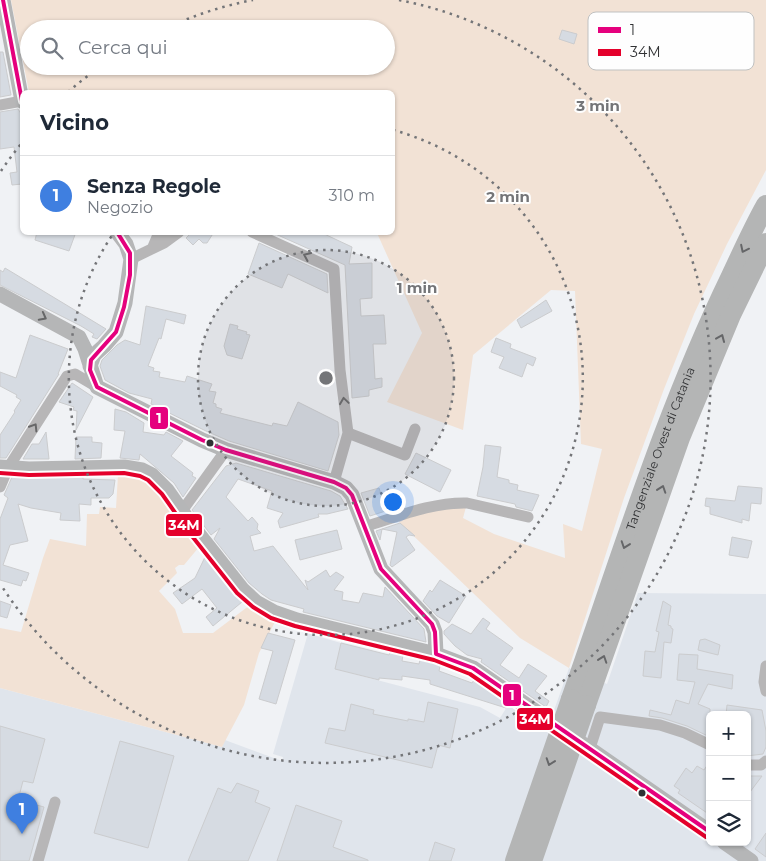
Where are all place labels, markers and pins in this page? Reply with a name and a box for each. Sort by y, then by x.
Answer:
centre of rings [317,369,335,387]
unlabelled marker [205,438,215,448]
unlabelled marker [637,788,647,798]
pin: 1 [6,793,38,834]

